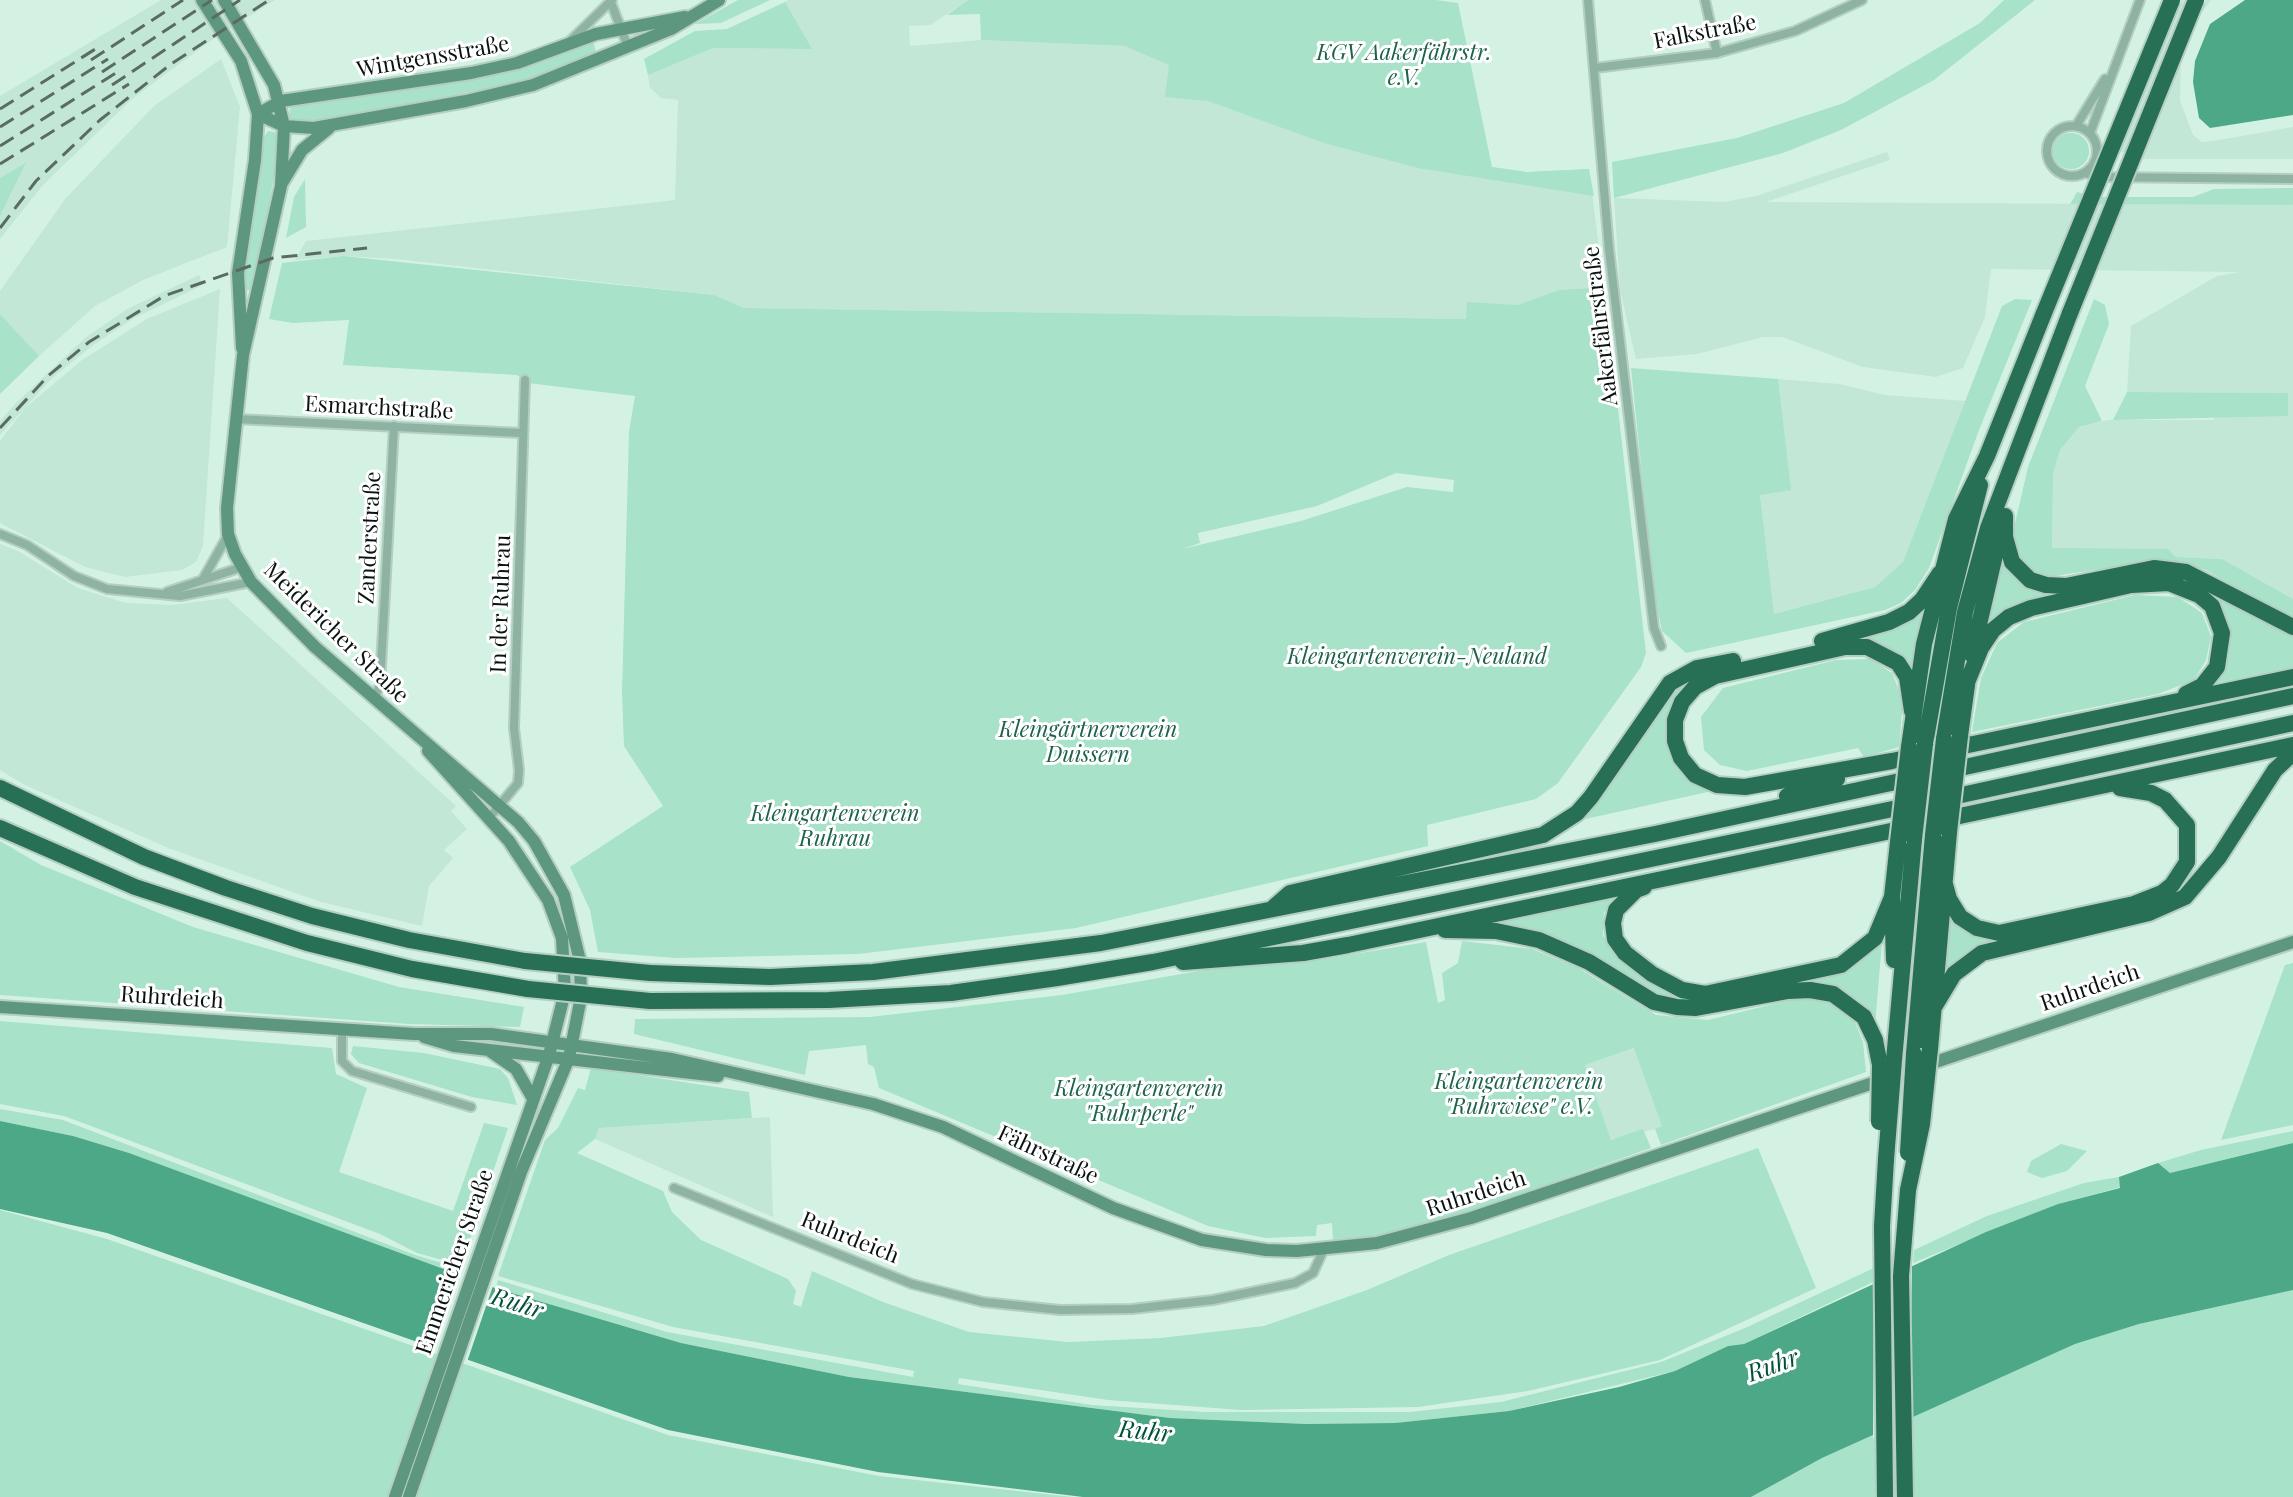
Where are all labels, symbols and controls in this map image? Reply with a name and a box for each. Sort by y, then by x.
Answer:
street label: Falkstraße [1651,9,1759,55]
street label: Wintgensstraße [355,31,511,83]
park label: KGV Aakerfährstr. e.V. [1316,40,1492,92]
street label: Aakerfährstraße [1578,245,1624,407]
street label: Esmarchstraße [304,391,454,425]
street label: Zanderstraße [353,471,387,605]
street label: In der Ruhrau [485,534,517,674]
street label: Meidericher Straße [258,557,414,709]
park label: Kleingartenverein-Neuland [1287,644,1547,670]
park label: Kleingärtnerverein Duissern [999,717,1177,768]
park label: Kleingartenverein Ruhrau [750,801,920,852]
street label: Ruhrdeich [2037,959,2143,1017]
street label: Ruhrdeich [120,981,224,1015]
park label: Kleingartenverein "Ruhrwiese" e.V. [1434,1069,1604,1120]
park label: Kleingartenverein "Ruhrperle" [1054,1076,1224,1128]
street label: Fährstraße [993,1120,1103,1190]
street label: Ruhrdeich [1423,1165,1529,1223]
street label: Emmericher Straße [411,1166,499,1358]
street label: Ruhrdeich [797,1206,903,1270]
water label: Ruhr [488,1283,546,1325]
water label: Ruhr [1743,1343,1803,1389]
water label: Ruhr [1117,1415,1173,1449]

